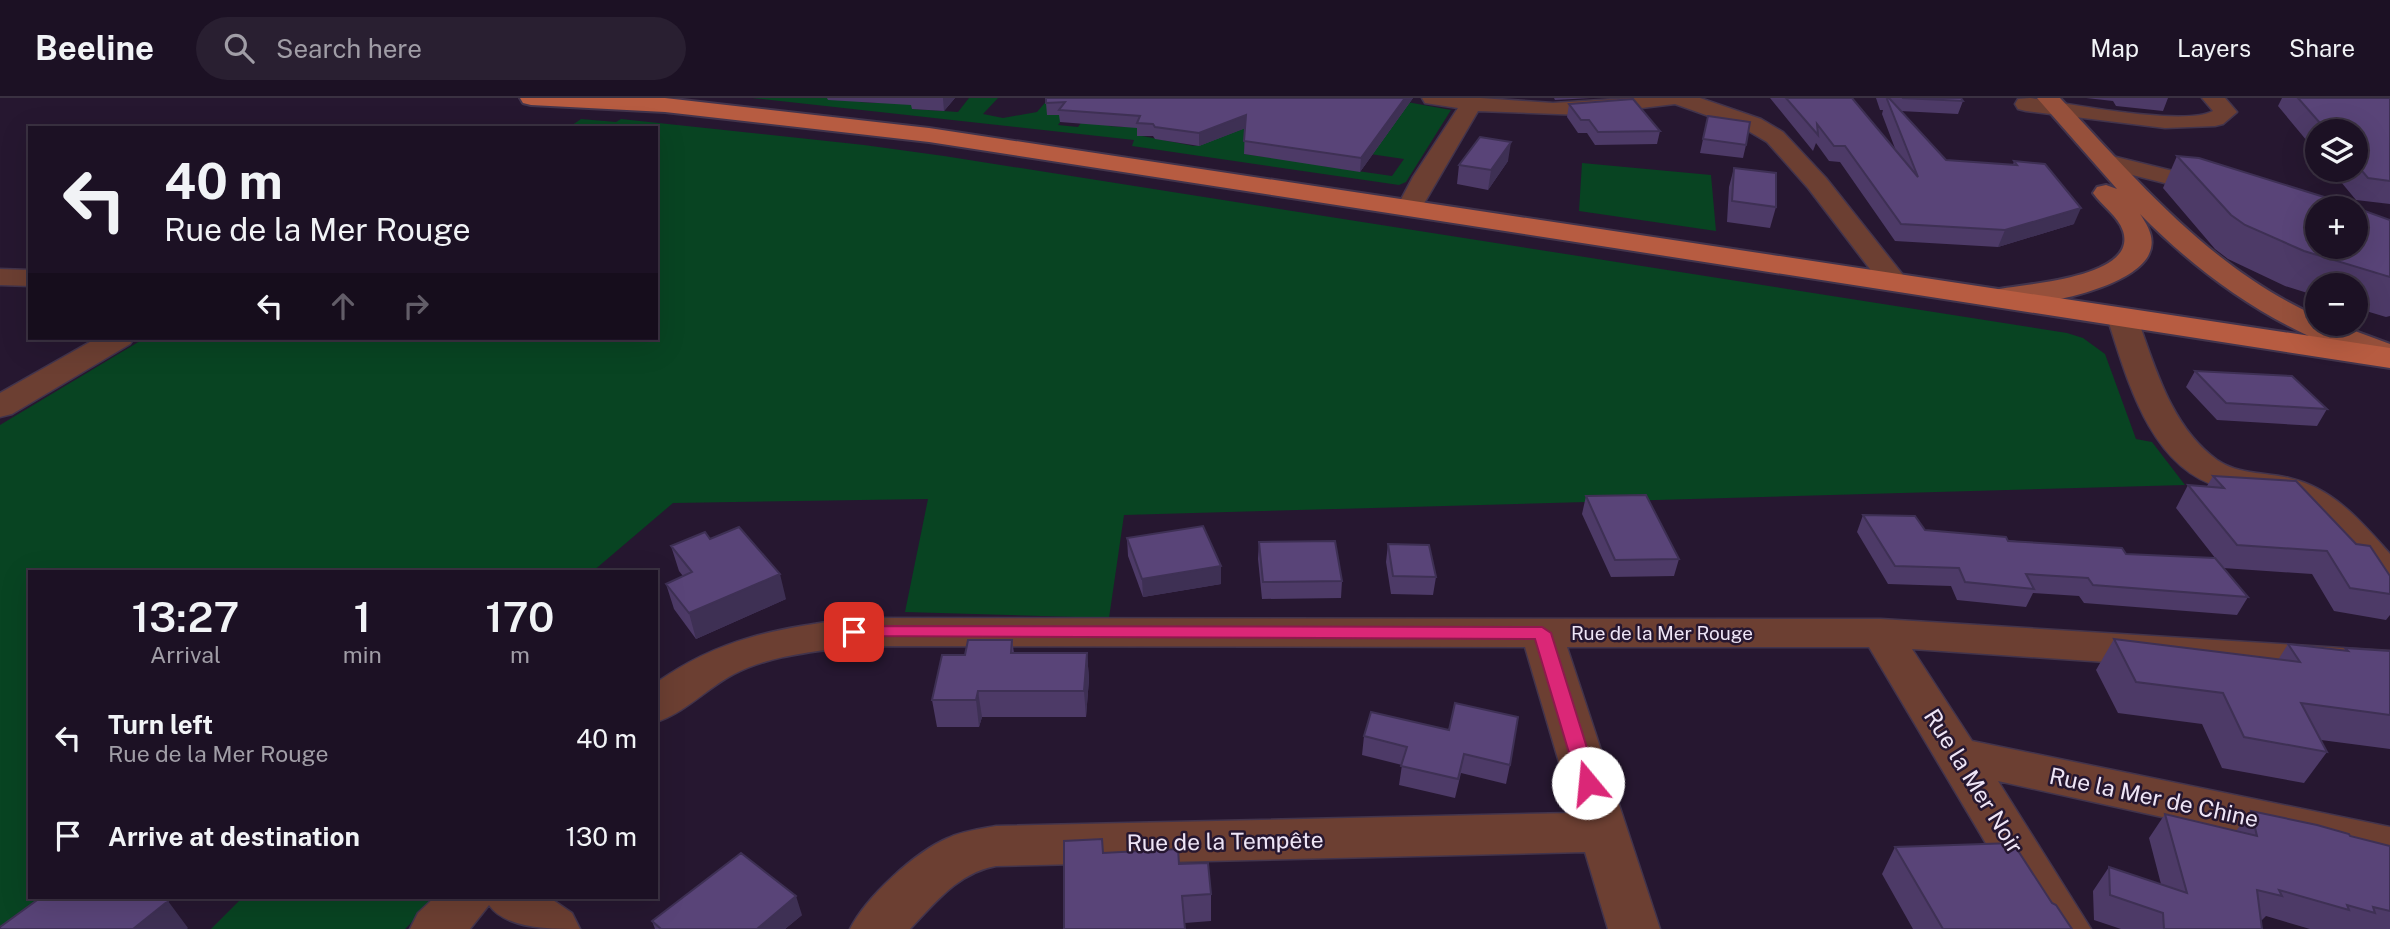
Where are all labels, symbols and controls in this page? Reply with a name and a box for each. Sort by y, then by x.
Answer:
search box [196,17,686,80]
text: Beeline [35,29,154,67]
icon: search [220,29,258,67]
text: Search here [276,33,422,64]
text: Map [2090,34,2139,62]
text: Layers [2177,34,2251,62]
text: Share [2289,34,2355,62]
map controls [2305,119,2368,336]
button: layers [2305,119,2368,182]
text: 40 m [164,152,283,210]
icon: left [49,154,140,245]
button: + [2305,196,2368,259]
text: Rue de la Mer Rouge [164,211,471,248]
button: − [2305,273,2368,336]
icon: left [251,287,289,325]
icon: ahead [324,287,362,325]
icon: right [397,287,435,325]
text: 13:27 [131,592,239,641]
text: 1 [354,592,371,641]
text: 170 [485,592,555,641]
pin [824,602,884,662]
icon: arrive [835,613,873,651]
street label: Rue de la Mer Rouge [1571,622,1753,644]
text: Arrival [150,641,221,668]
text: min [343,641,382,668]
text: m [510,641,530,668]
street label: Rue la Mer Noir [1919,704,2029,858]
text: Turn left [108,709,213,740]
icon: left [49,719,87,757]
text: 40 m [576,723,637,754]
text: Rue de la Mer Rouge [108,740,328,767]
position arrow [1551,746,1625,820]
street label: Rue la Mer de Chine [2047,762,2261,832]
icon: arrive [49,817,87,855]
text: Arrive at destination [108,821,360,852]
text: 130 m [565,821,637,852]
street label: Rue de la Tempête [1126,826,1324,856]

